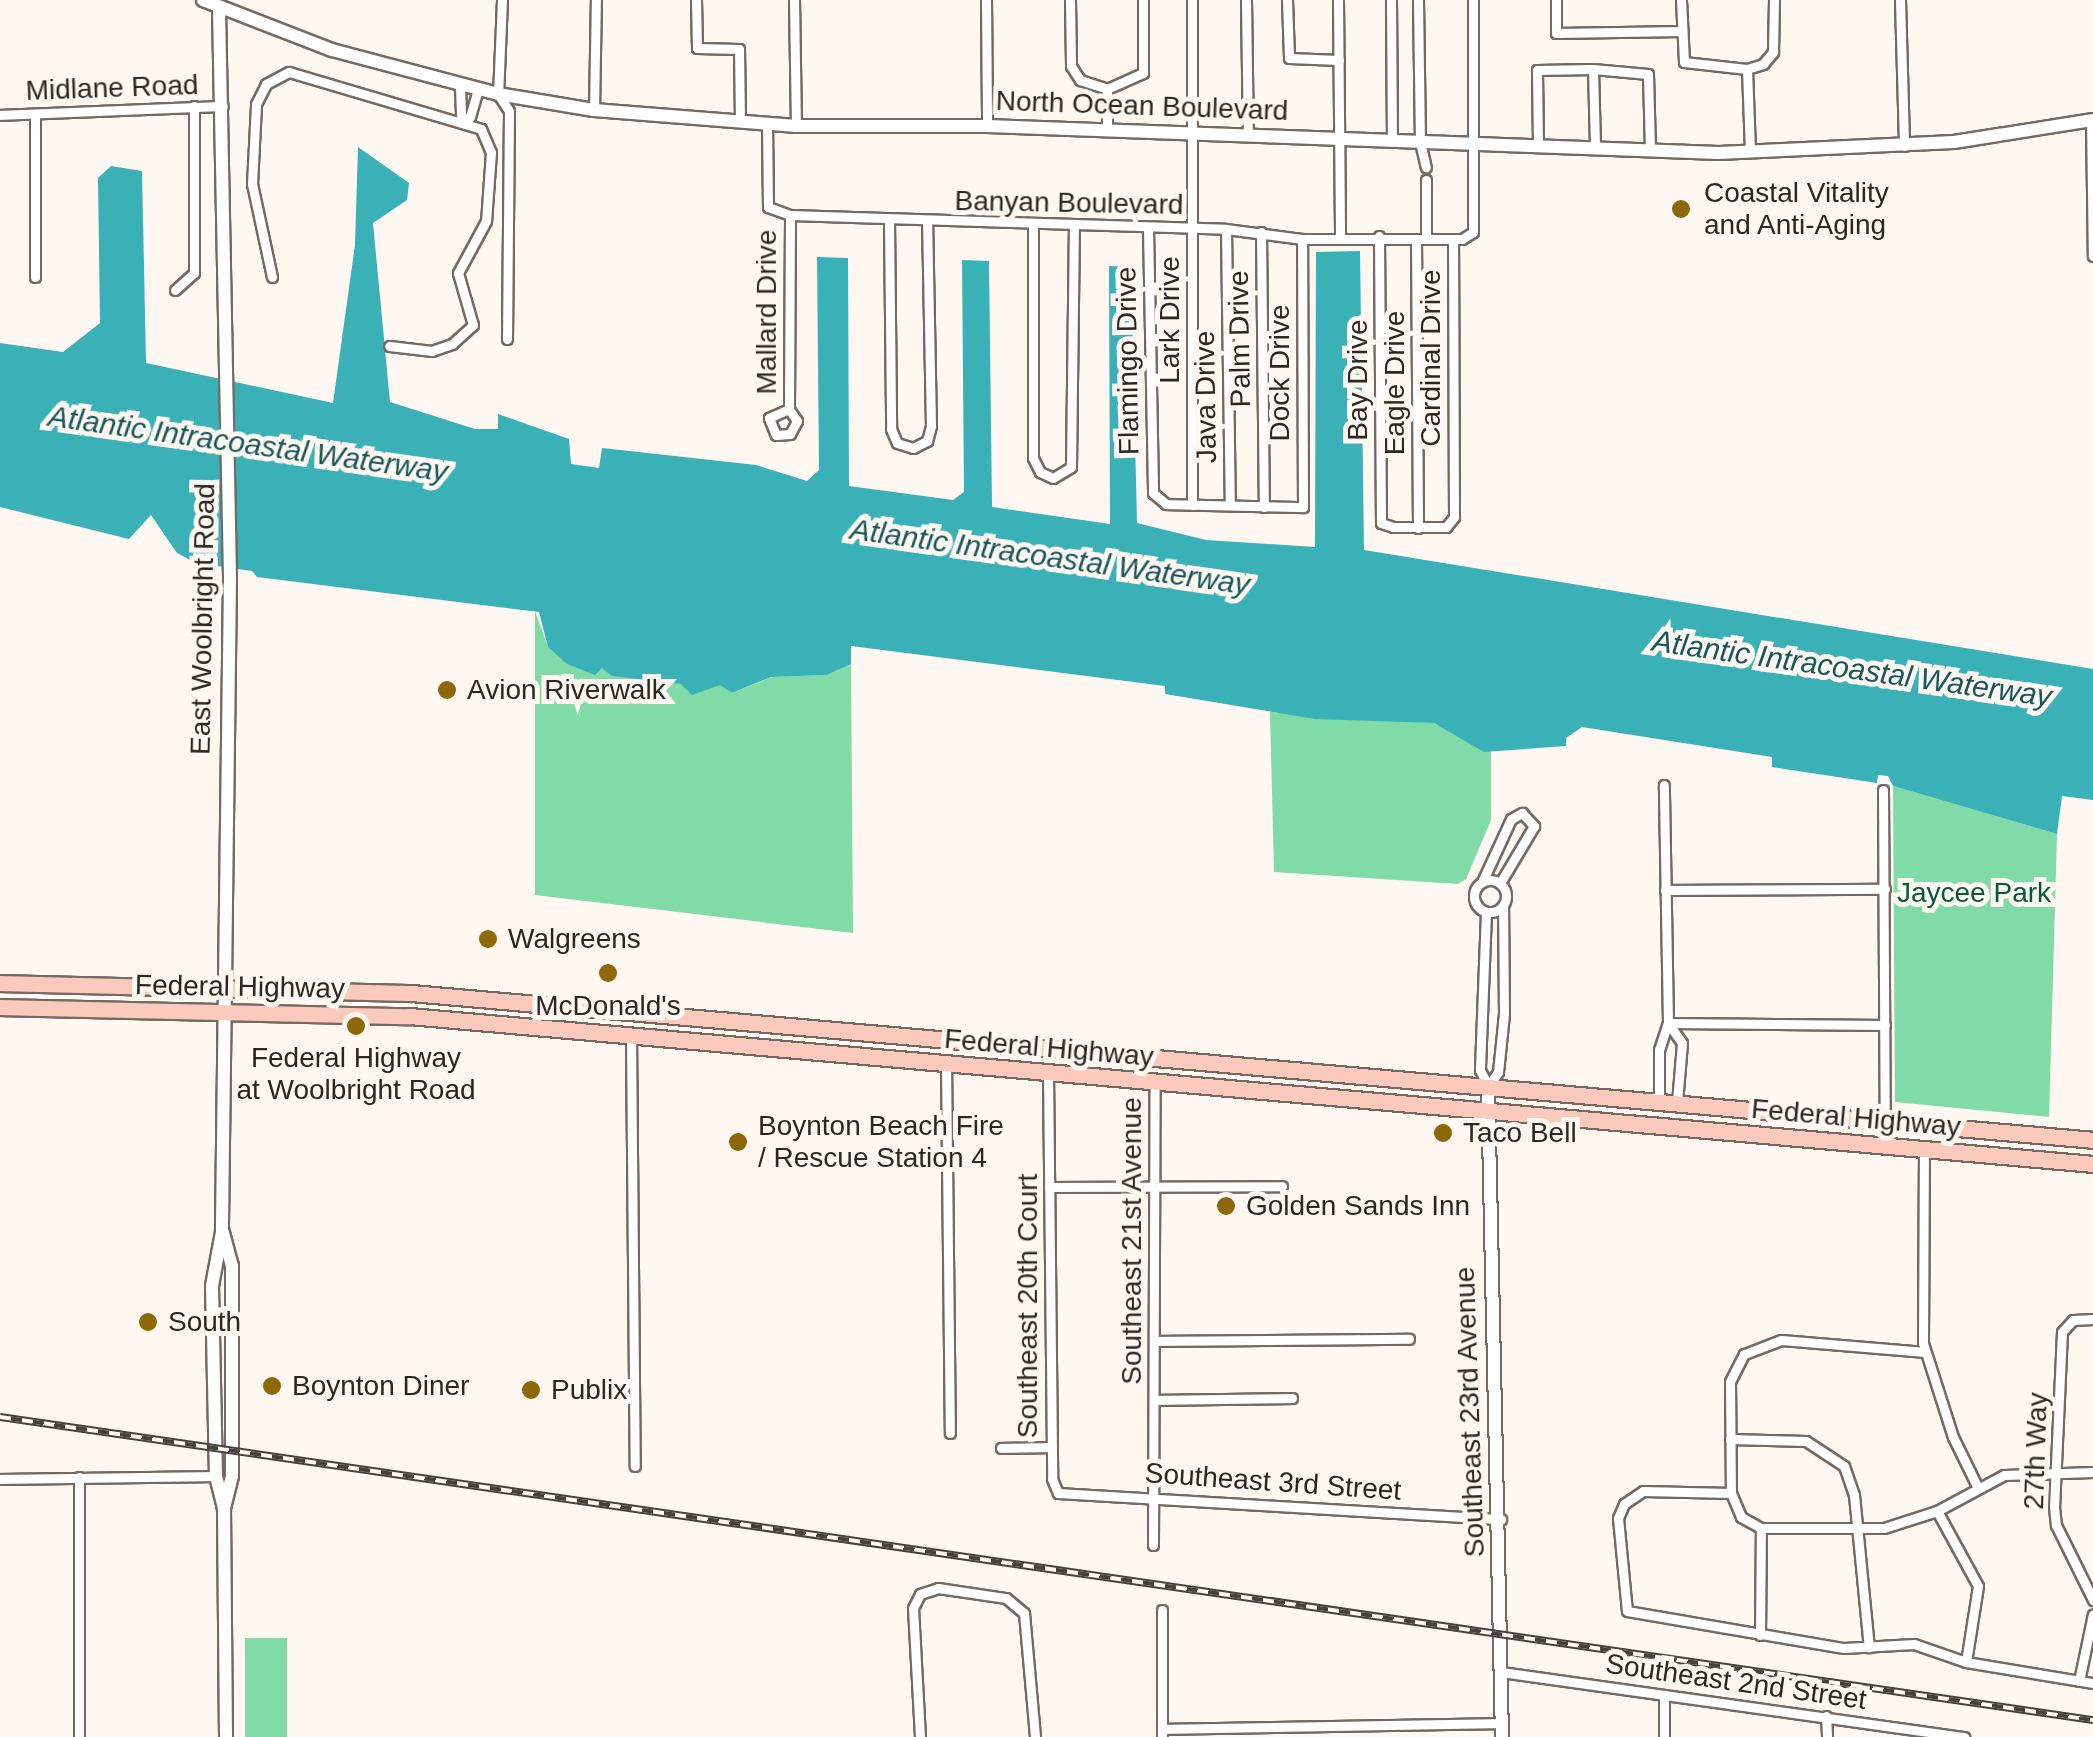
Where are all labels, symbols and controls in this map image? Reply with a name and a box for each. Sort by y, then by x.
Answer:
street label: Midlane Road [25,68,199,108]
street label: North Ocean Boulevard [995,84,1289,128]
place label: Coastal Vitality and Anti-Aging [1704,176,1889,242]
street label: Banyan Boulevard [954,184,1184,222]
marker: Coastal Vitality and Anti-Aging [1668,196,1694,222]
street label: Mallard Drive [750,230,784,394]
street label: Lark Drive [1153,256,1187,384]
street label: Flamingo Drive [1110,267,1146,455]
street label: Cardinal Drive [1414,269,1448,447]
street label: Palm Drive [1222,270,1258,408]
street label: Dock Drive [1263,305,1297,441]
street label: Eagle Drive [1378,311,1412,455]
street label: Bay Drive [1341,319,1375,441]
street label: Java Drive [1188,331,1224,463]
water label: Atlantic Intracoastal Waterway [46,398,450,490]
street label: East Woolbright Road [184,483,222,755]
water label: Atlantic Intracoastal Waterway [848,511,1252,603]
water label: Atlantic Intracoastal Waterway [1650,623,2054,715]
place label: Avion Riverwalk [467,673,666,707]
marker: Avion Riverwalk [436,679,458,701]
park label: Jaycee Park [1897,876,2051,910]
place label: Walgreens [508,922,641,956]
marker: Walgreens [477,928,499,950]
marker: McDonald's [597,962,619,984]
street label: Federal Highway [135,968,345,1006]
place label: McDonald's [535,989,681,1023]
marker: Federal Highway at Woolbright Road [345,1015,367,1037]
street label: Federal Highway [943,1022,1155,1074]
place label: Federal Highway at Woolbright Road [236,1041,476,1107]
street label: Federal Highway [1750,1092,1962,1144]
street label: Southeast 21st Avenue [1115,1096,1149,1386]
place label: Boynton Beach Fire / Rescue Station 4 [758,1109,1004,1175]
place label: Taco Bell [1463,1116,1577,1150]
marker: Taco Bell [1432,1122,1454,1144]
marker: Boynton Beach Fire / Rescue Station 4 [727,1131,749,1153]
street label: Southeast 20th Court [1011,1174,1045,1438]
place label: Golden Sands Inn [1246,1189,1470,1223]
marker: Golden Sands Inn [1215,1195,1237,1217]
street label: Southeast 23rd Avenue [1448,1265,1492,1559]
place label: South [168,1305,241,1339]
marker: South [137,1311,159,1333]
place label: Boynton Diner [292,1369,469,1403]
place label: Publix [551,1373,627,1407]
marker: Boynton Diner [261,1375,283,1397]
marker: Publix [520,1379,542,1401]
street label: 27th Way [2017,1392,2055,1510]
street label: Southeast 3rd Street [1144,1456,1402,1508]
street label: Southeast 2nd Street [1603,1647,1869,1717]

